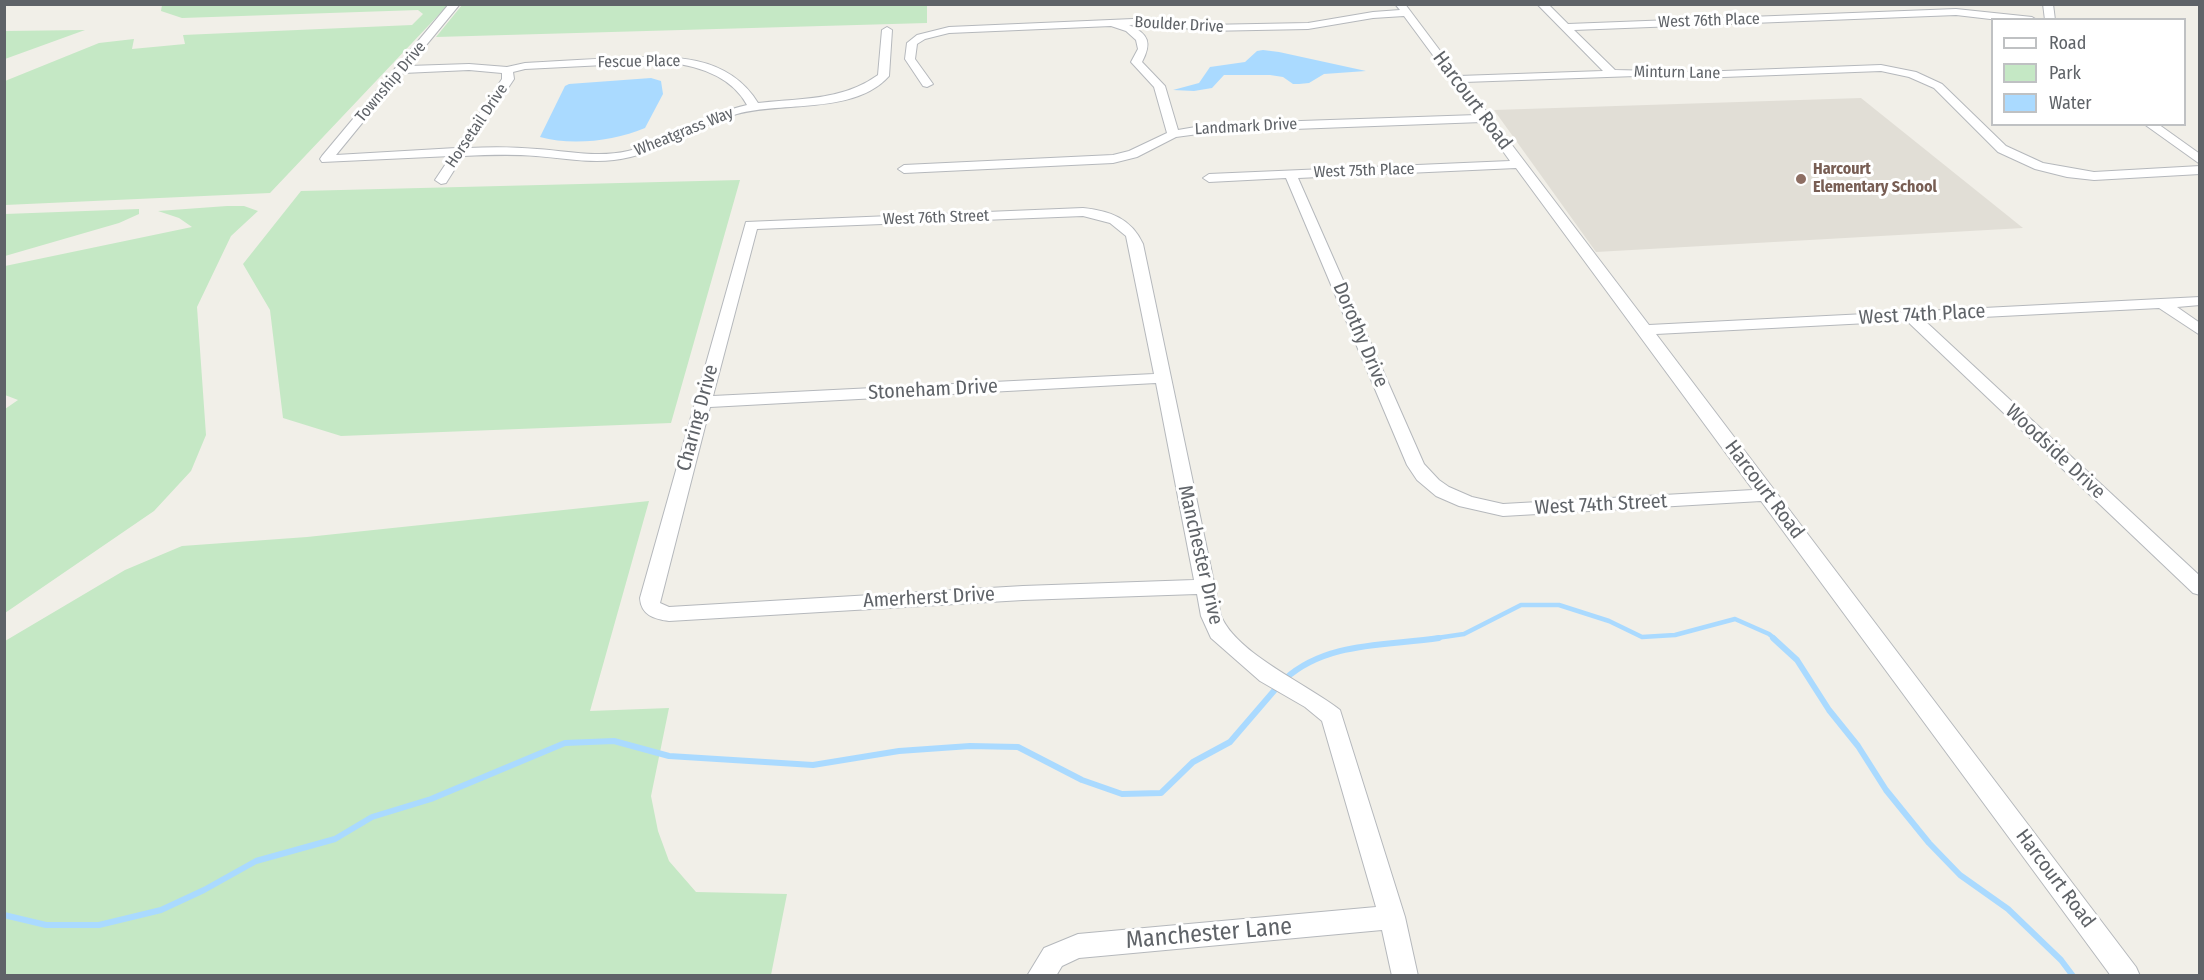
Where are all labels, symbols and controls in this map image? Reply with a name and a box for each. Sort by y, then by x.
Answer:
street label: West 76th Place [1658,10,1760,32]
street label: Boulder Drive [1134,13,1224,37]
legend [1991,18,2186,126]
text: Road [2049,32,2086,54]
street label: Township Drive [352,38,430,126]
street label: Harcourt Road [1427,47,1517,155]
street label: Fescue Place [598,52,680,72]
text: Park [2049,62,2081,84]
street label: Minturn Lane [1634,63,1720,83]
street label: Horsetail Drive [442,80,512,172]
text: Water [2049,92,2092,114]
street label: Wheatgrass Way [632,103,736,161]
street label: Landmark Drive [1194,115,1298,139]
street label: West 75th Place [1313,160,1415,182]
place label: Harcourt Elementary School [1813,160,1937,198]
marker: Harcourt Elementary School [1794,172,1808,186]
street label: West 76th Street [883,207,989,229]
street label: Dorothy Drive [1327,279,1393,391]
street label: West 74th Place [1858,300,1986,330]
street label: Charing Drive [672,362,724,474]
street label: Stoneham Drive [868,375,998,405]
street label: Woodside Drive [2000,400,2110,504]
street label: Harcourt Road [1719,436,1809,544]
street label: Manchester Drive [1172,483,1228,627]
street label: West 74th Street [1534,490,1668,520]
street label: Amerherst Drive [862,583,996,613]
street label: Harcourt Road [2010,825,2100,933]
street label: Manchester Lane [1125,912,1293,956]

